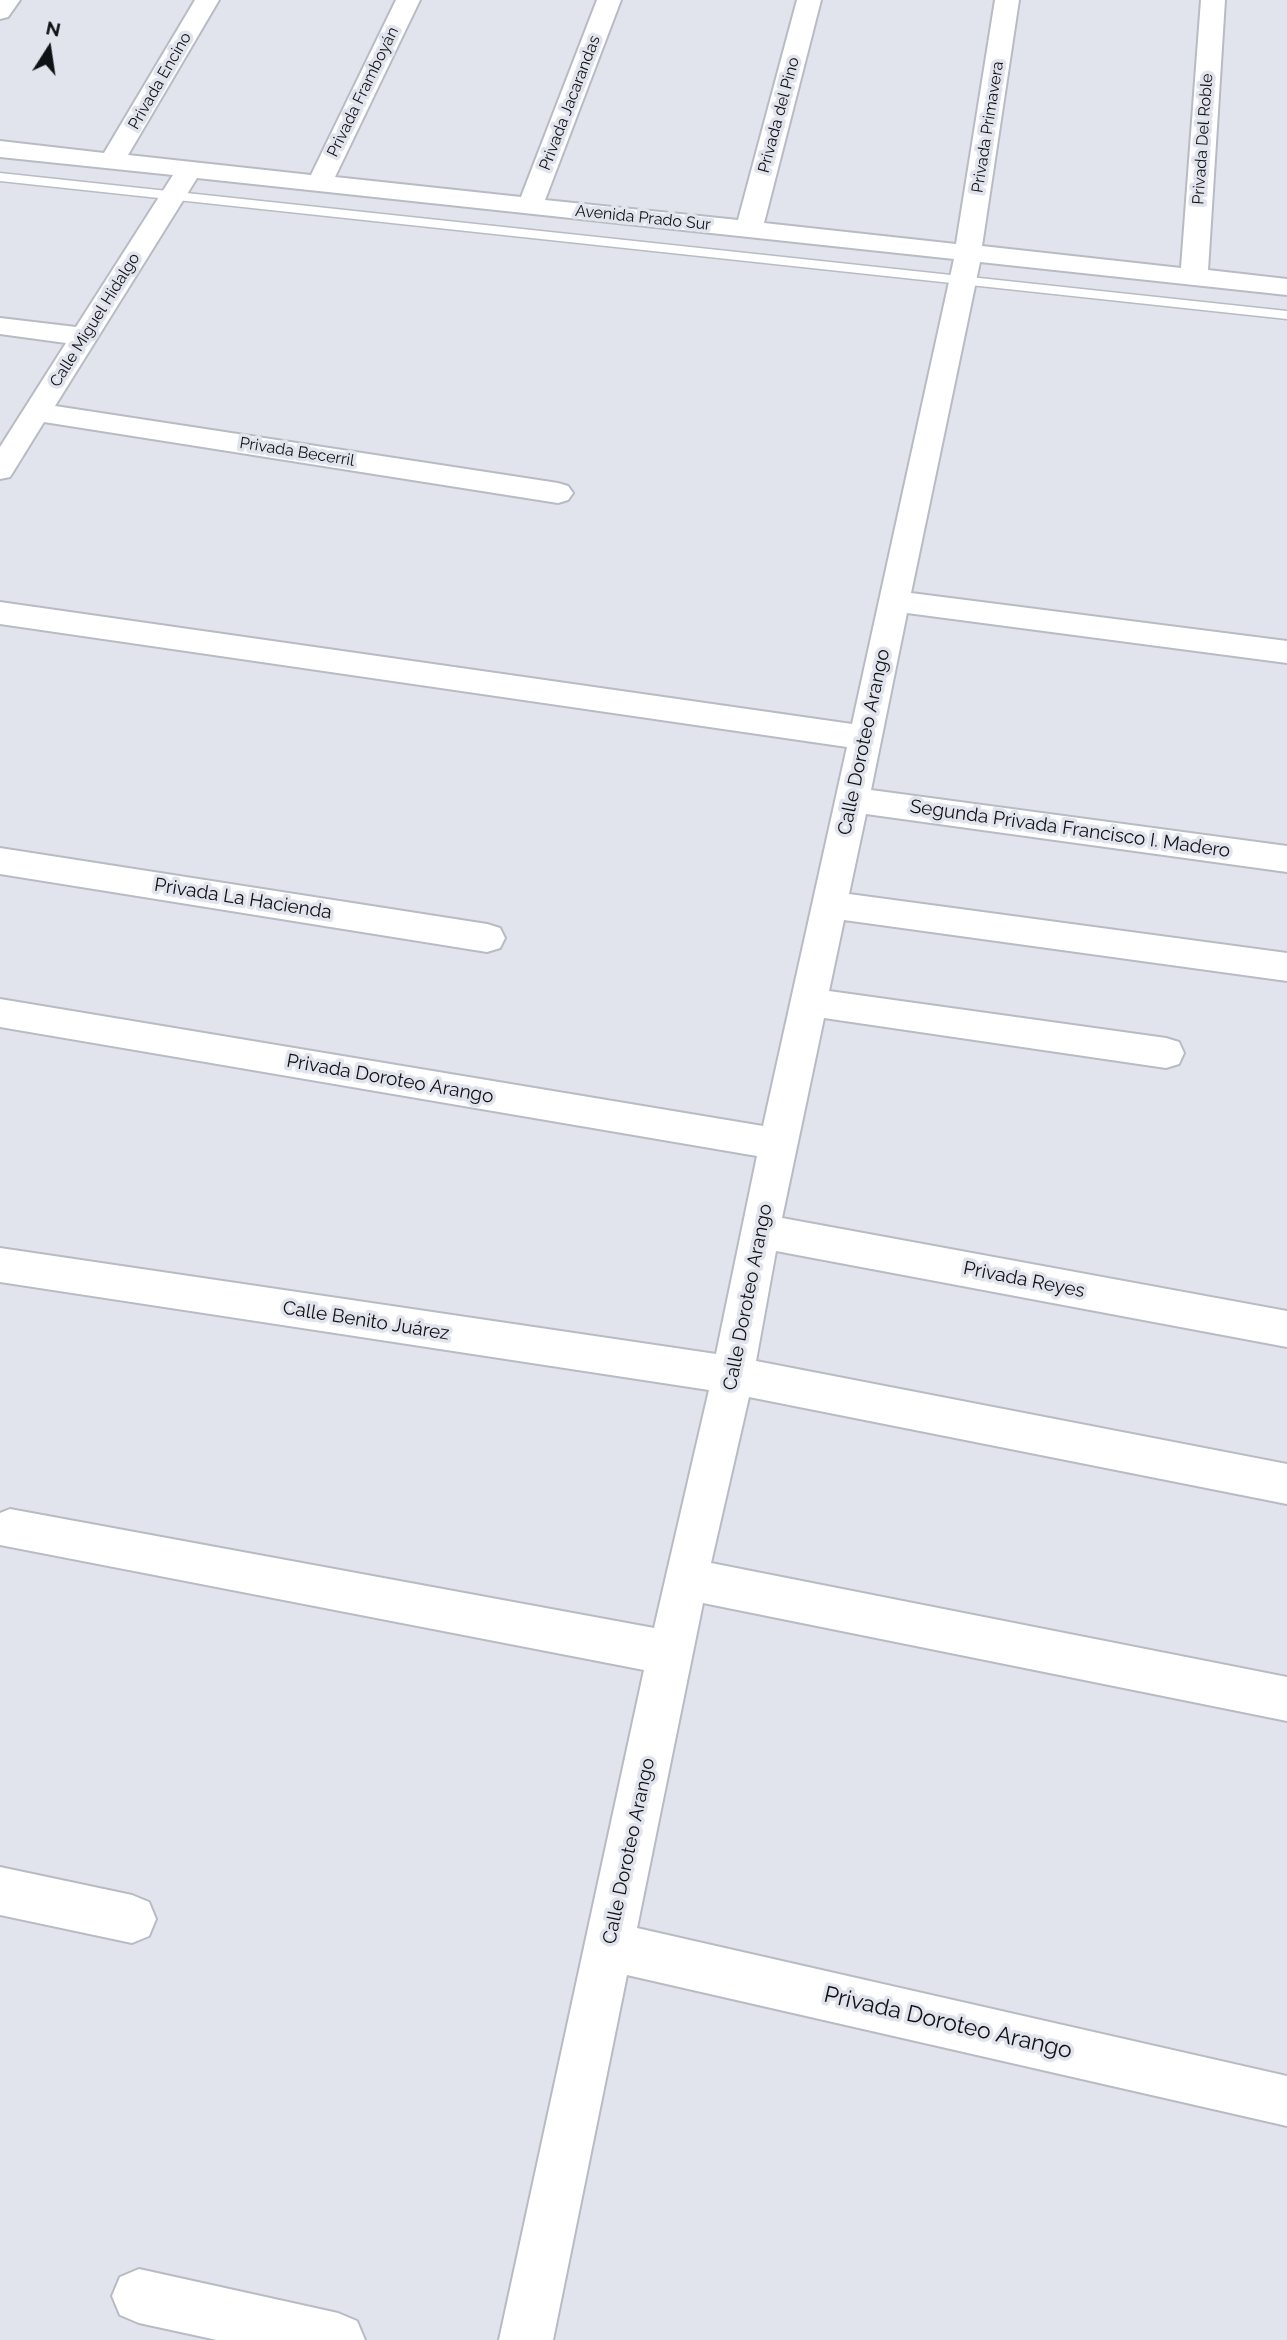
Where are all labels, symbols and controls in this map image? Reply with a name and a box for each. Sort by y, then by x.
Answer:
north arrow [14,14,84,84]
text: N [44,16,63,41]
street label: Privada Framboyán [323,24,403,160]
street label: Privada Encino [124,29,196,133]
street label: Privada Jacarandas [535,33,605,173]
street label: Privada del Pino [754,55,804,175]
street label: Privada Primavera [968,60,1008,194]
street label: Privada Del Roble [1189,73,1217,205]
street label: Avenida Prado Sur [574,201,712,235]
street label: Calle Miguel Hidalgo [46,249,144,391]
street label: Privada Becerril [238,433,356,471]
street label: Calle Doroteo Arango [833,647,895,837]
street label: Segunda Privada Francisco I. Madero [908,795,1232,863]
street label: Privada La Hacienda [153,874,333,924]
street label: Privada Doroteo Arango [285,1050,495,1108]
street label: Calle Doroteo Arango [719,1202,777,1392]
street label: Privada Reyes [961,1257,1087,1303]
street label: Calle Benito Juárez [281,1297,451,1345]
street label: Calle Doroteo Arango [598,1756,660,1946]
street label: Privada Doroteo Arango [821,1981,1075,2065]

